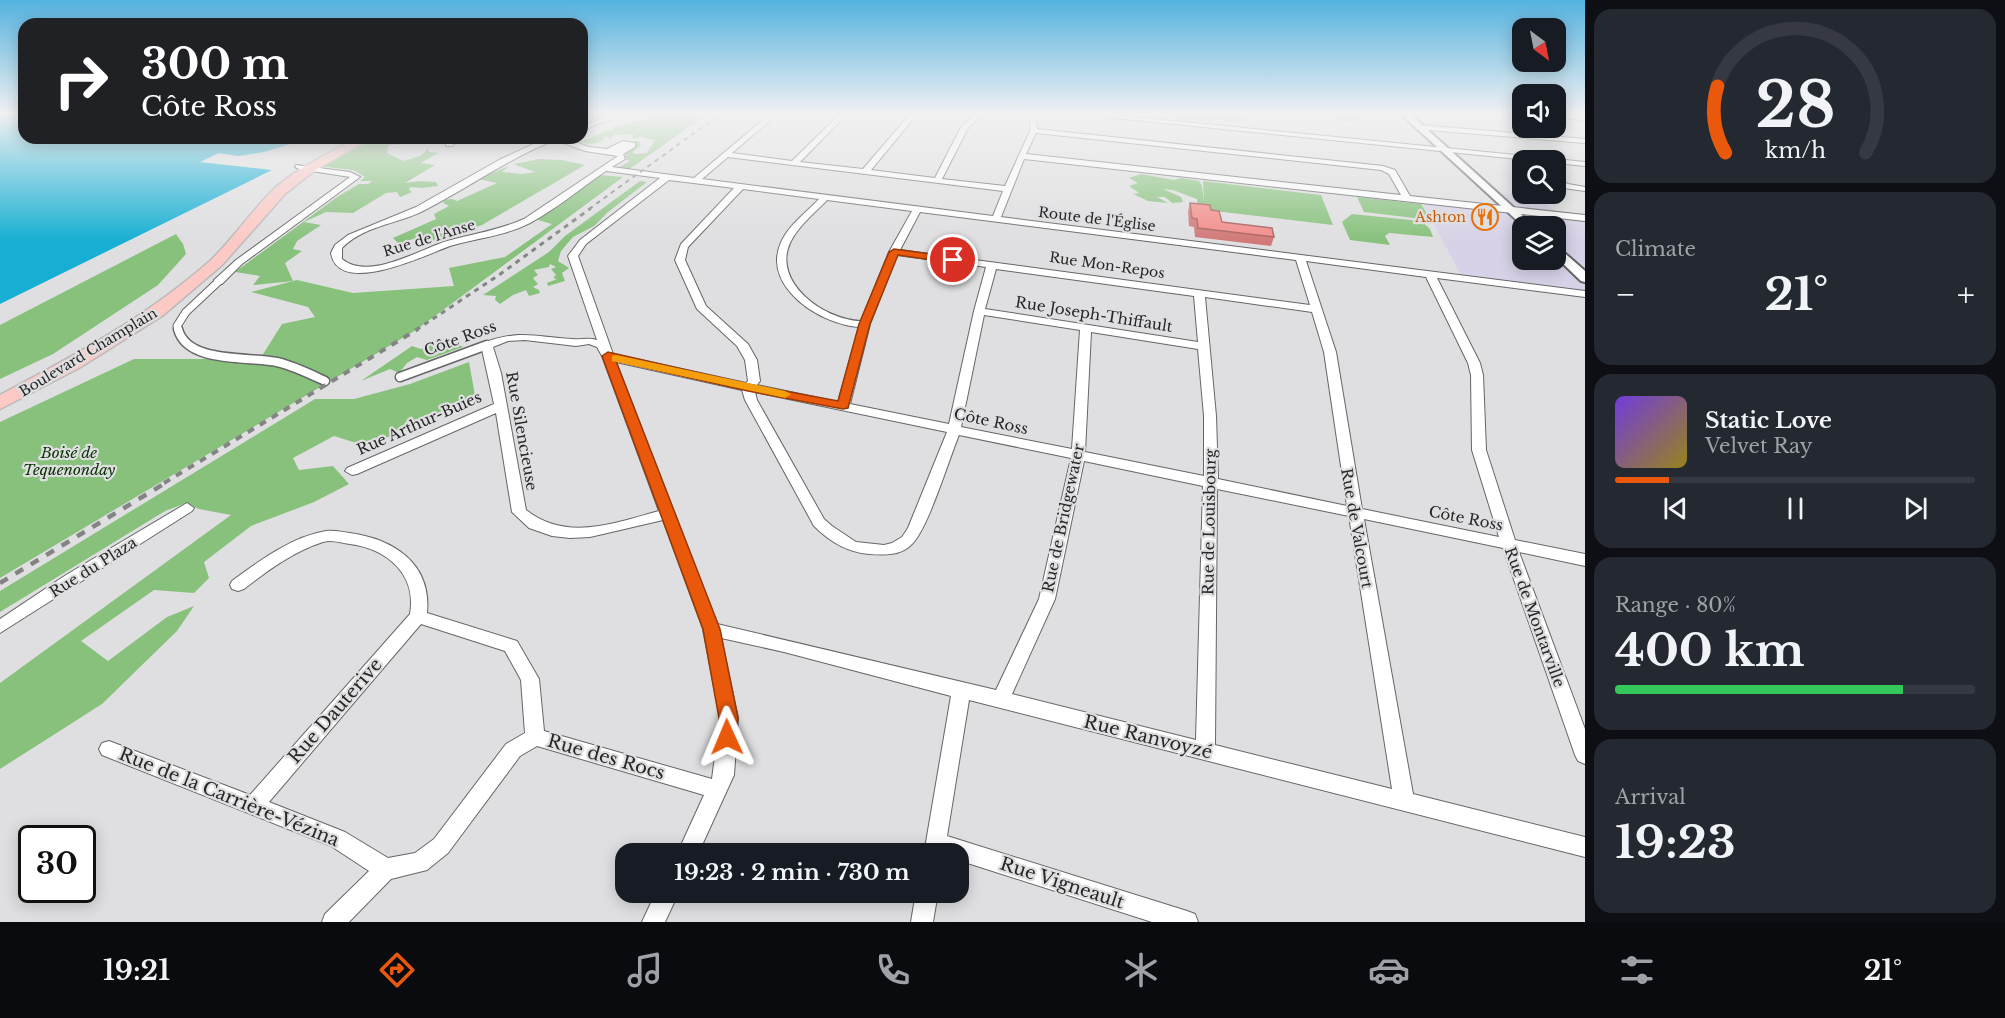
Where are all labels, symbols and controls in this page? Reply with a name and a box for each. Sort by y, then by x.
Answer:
north arrow [1512,18,1566,72]
map controls [1512,18,1566,270]
text: 300 m [141,38,289,90]
icon: right [42,42,120,120]
text: 28 [1755,66,1835,144]
button: sound [1512,84,1566,138]
text: Côte Ross [141,90,277,123]
text: km/h [1765,137,1826,164]
button: search [1512,150,1566,204]
restaurant icon: Ashton [1470,202,1500,232]
street label: Route de l'Église [1037,203,1157,235]
place label: Ashton [1414,208,1466,226]
street label: Rue de l'Anse [381,215,477,261]
button: layers [1512,216,1566,270]
pin [927,234,978,285]
text: Climate [1615,237,1696,261]
icon: arrive [936,243,969,276]
street label: Rue Mon-Repos [1048,248,1166,282]
text: 21° [1764,266,1828,322]
text: − [1615,274,1636,315]
text: + [1957,274,1975,315]
street label: Rue Joseph-Thiffault [1014,292,1174,336]
street label: Boulevard Champlain [16,303,161,400]
street label: Côte Ross [421,316,499,360]
street label: Rue Silencieuse [502,370,542,492]
street label: Rue Arthur-Buies [354,387,484,459]
street label: Côte Ross [952,404,1030,438]
text: Static Love [1705,407,1832,434]
text: Velvet Ray [1705,434,1813,458]
street label: Rue de Bridgewater [1038,441,1088,594]
park label: Boisé de Tequenonday [23,443,116,479]
street label: Rue de Louisbourg [1198,448,1220,595]
street label: Rue de Valcourt [1337,467,1377,590]
icon: previous [1659,492,1692,525]
icon: pause [1779,492,1812,525]
icon: next [1899,492,1932,525]
street label: Côte Ross [1427,501,1505,535]
street label: Rue du Plaza [46,532,141,601]
street label: Rue de Montarville [1501,544,1569,690]
text: Range · 80% [1615,593,1736,617]
text: 400 km [1615,622,1804,678]
street label: Rue Dauterive [283,654,387,768]
position arrow [695,705,759,769]
street label: Rue Ranvoyzé [1081,710,1215,764]
street label: Rue des Rocs [545,730,667,784]
street label: Rue de la Carrière-Vézina [116,743,342,851]
text: Arrival [1615,785,1686,809]
text: 19:23 [1615,814,1736,870]
speed limit sign: 30 [18,825,96,903]
street label: Rue Vigneault [997,853,1127,913]
text: 19:23 · 2 min · 730 m [674,859,910,886]
icon: directions [376,949,418,991]
icon: music [624,949,666,991]
icon: phone [872,949,914,991]
icon: climate [1120,949,1162,991]
icon: car [1368,949,1410,991]
icon: filters [1616,949,1658,991]
text: 19:21 [103,954,170,987]
text: 21° [1864,954,1902,987]

